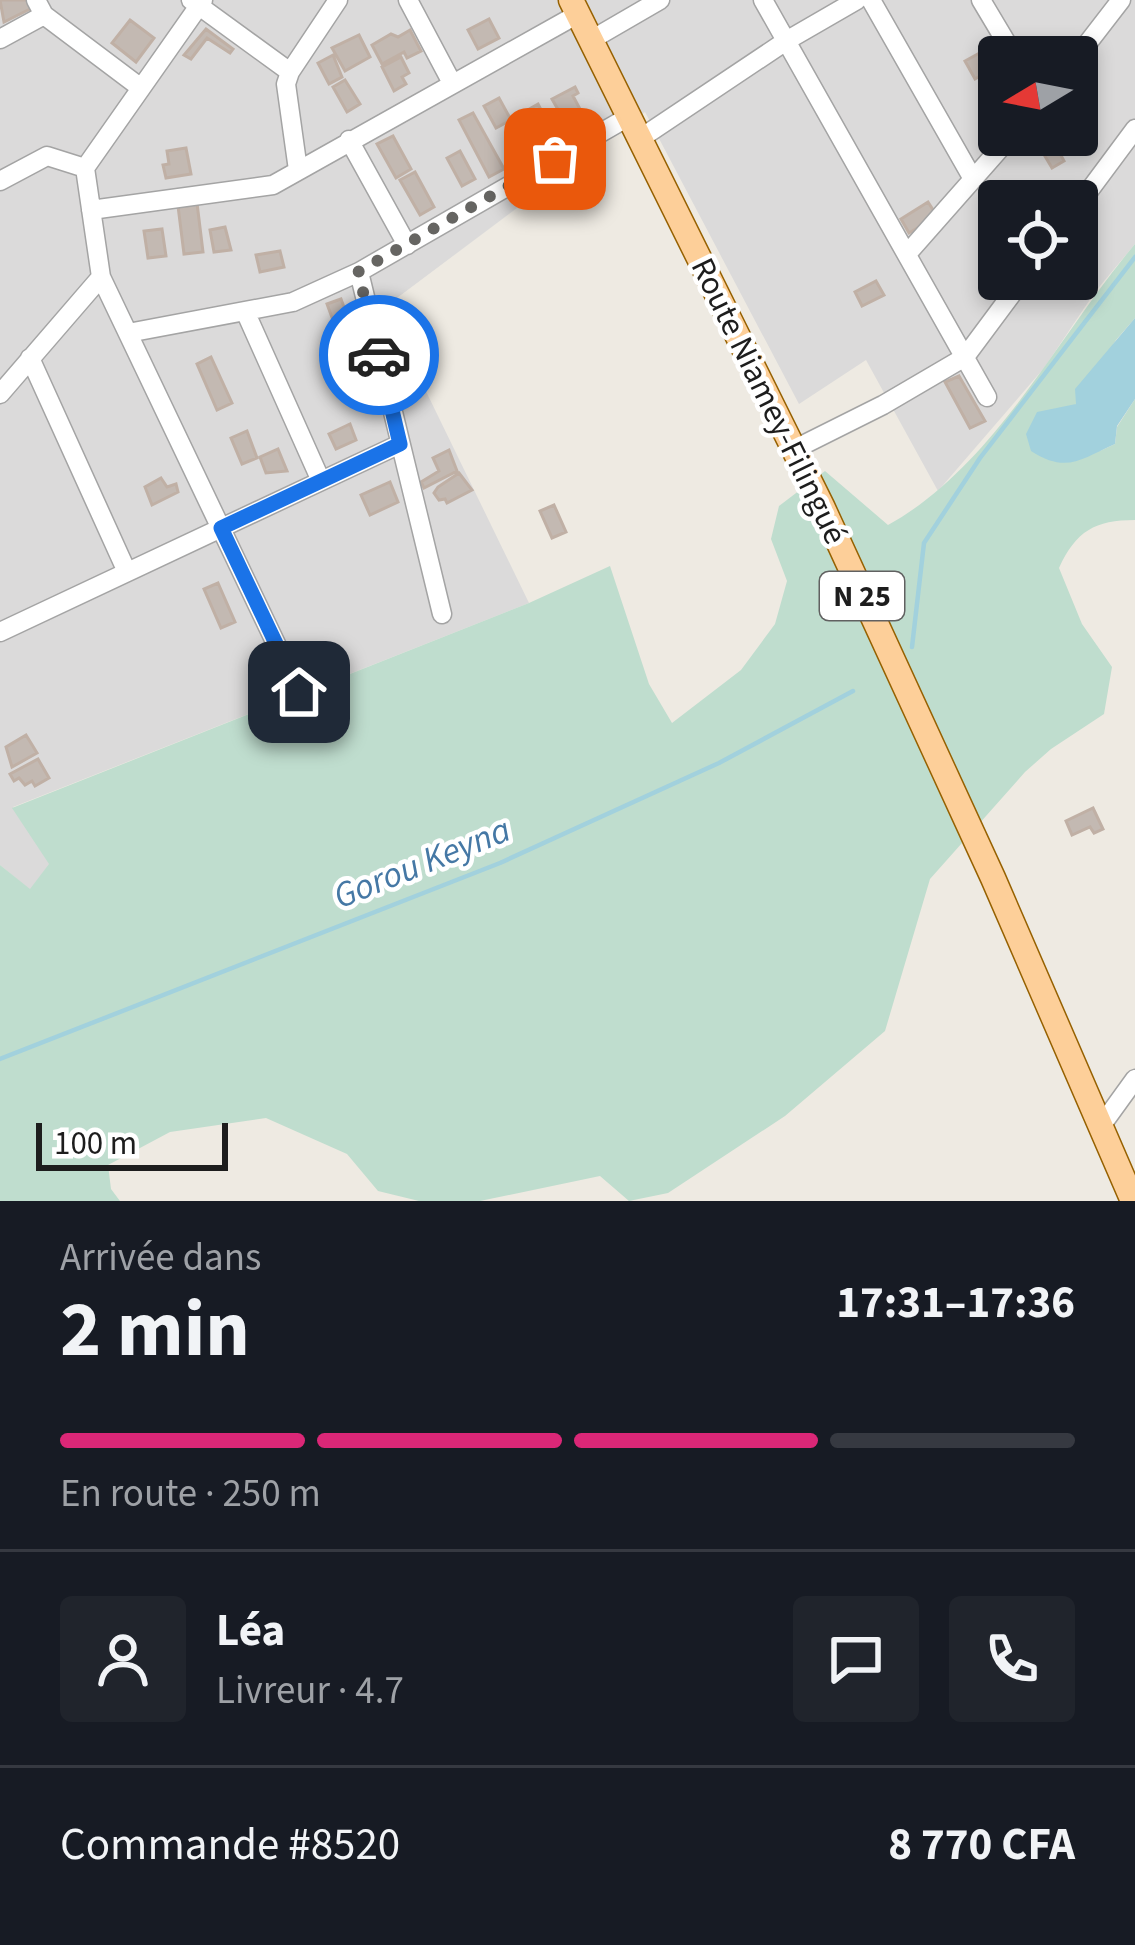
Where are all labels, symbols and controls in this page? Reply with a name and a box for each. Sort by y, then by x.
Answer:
north arrow [978,36,1098,156]
map controls [978,36,1098,300]
pin [504,108,606,210]
icon: bag [522,126,588,192]
button: locate [978,180,1098,300]
street label: Route Niamey-Filingué [679,250,859,552]
courier [319,295,439,415]
icon: car [346,322,412,388]
road number: N 25 [820,572,904,620]
pin [248,641,350,743]
icon: home [266,659,332,725]
water label: Gorou Keyna [326,804,518,922]
scale bar [36,1117,228,1170]
text: 100 m [54,1120,137,1167]
text: Arrivée dans [60,1230,261,1286]
text: 17:31–17:36 [836,1271,1075,1335]
text: 2 min [60,1275,250,1386]
text: En route · 250 m [60,1466,321,1522]
button: person [60,1596,186,1722]
button: chat [793,1596,919,1722]
button: phone [949,1596,1075,1722]
text: Léa [216,1599,285,1663]
text: Livreur · 4.7 [216,1663,404,1719]
text: Commande #8520 [60,1813,400,1877]
text: 8 770 CFA [888,1813,1075,1877]

